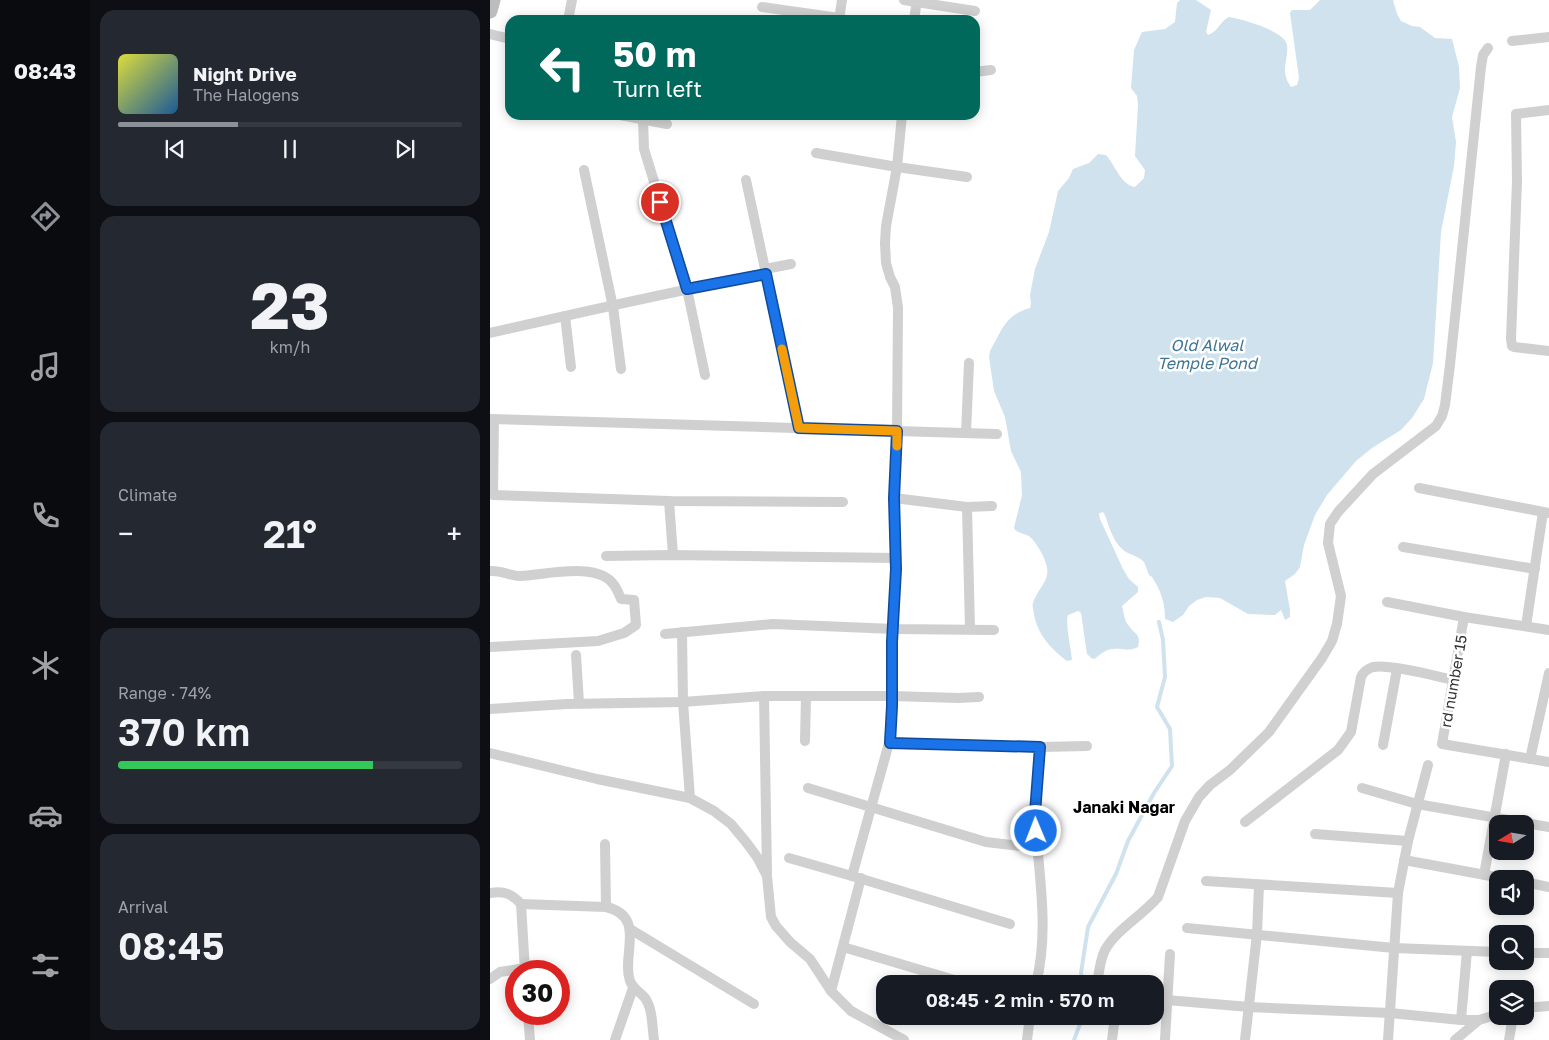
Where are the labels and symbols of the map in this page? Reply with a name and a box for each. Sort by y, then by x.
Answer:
pin [639,181,681,223]
water label: Old Alwal Temple Pond [1157,335,1259,373]
street label: rd number 15 [1436,633,1470,729]
district label: Janaki Nagar [1073,797,1175,817]
position arrow [1009,804,1061,856]
north arrow [1489,815,1534,860]
speed limit sign: 30 [505,960,570,1025]

